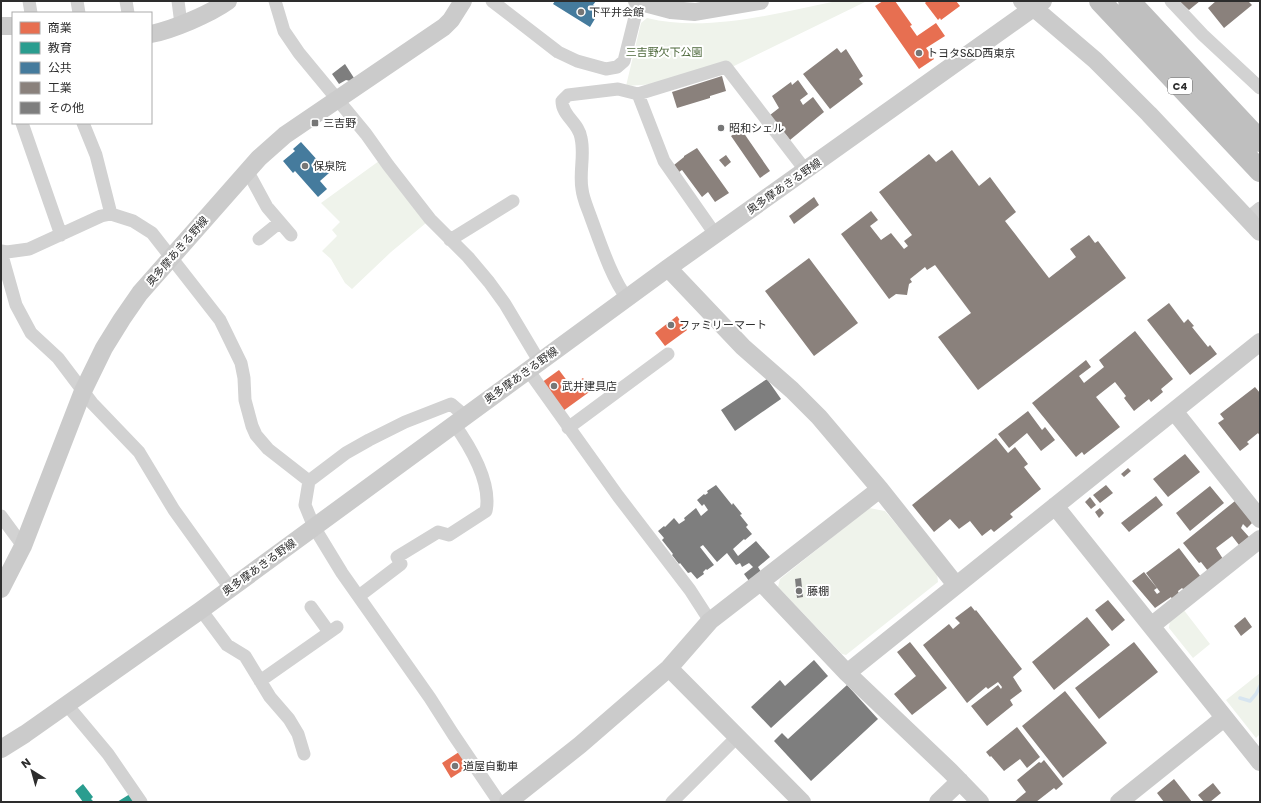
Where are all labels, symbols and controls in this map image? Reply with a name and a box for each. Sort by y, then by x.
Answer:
place label: 下平井会館 [589,4,644,20]
marker: 下平井会館 [576,7,586,17]
legend [12,12,152,124]
text: 商業 [48,19,72,36]
text: 教育 [48,39,72,56]
park label: 三吉野欠下公園 [626,44,703,60]
place label: トヨタS&D西東京 [927,45,1015,61]
marker: トヨタS&D西東京 [914,48,924,58]
text: 公共 [48,59,72,76]
road number: C4 [1168,78,1192,94]
text: 工業 [48,79,72,96]
text: その他 [48,99,84,116]
place label: 三吉野 [323,115,356,131]
marker: 三吉野 [310,118,320,128]
place label: 昭和シェル [729,120,784,136]
marker: 昭和シェル [716,123,726,133]
street label: 奥多摩あきる野線 [743,154,825,218]
place label: 保泉院 [313,158,346,174]
marker: 保泉院 [300,161,310,171]
street label: 奥多摩あきる野線 [142,213,212,289]
place label: ファミリーマート [679,317,767,333]
marker: ファミリーマート [666,320,676,330]
street label: 奥多摩あきる野線 [481,343,561,407]
place label: 武井建具店 [562,378,617,394]
marker: 武井建具店 [549,381,559,391]
street label: 奥多摩あきる野線 [219,535,299,599]
place label: 藤棚 [807,583,829,599]
marker: 藤棚 [794,586,804,596]
north arrow [12,751,52,791]
text: N [18,754,34,772]
place label: 道屋自動車 [463,758,518,774]
marker: 道屋自動車 [450,761,460,771]

